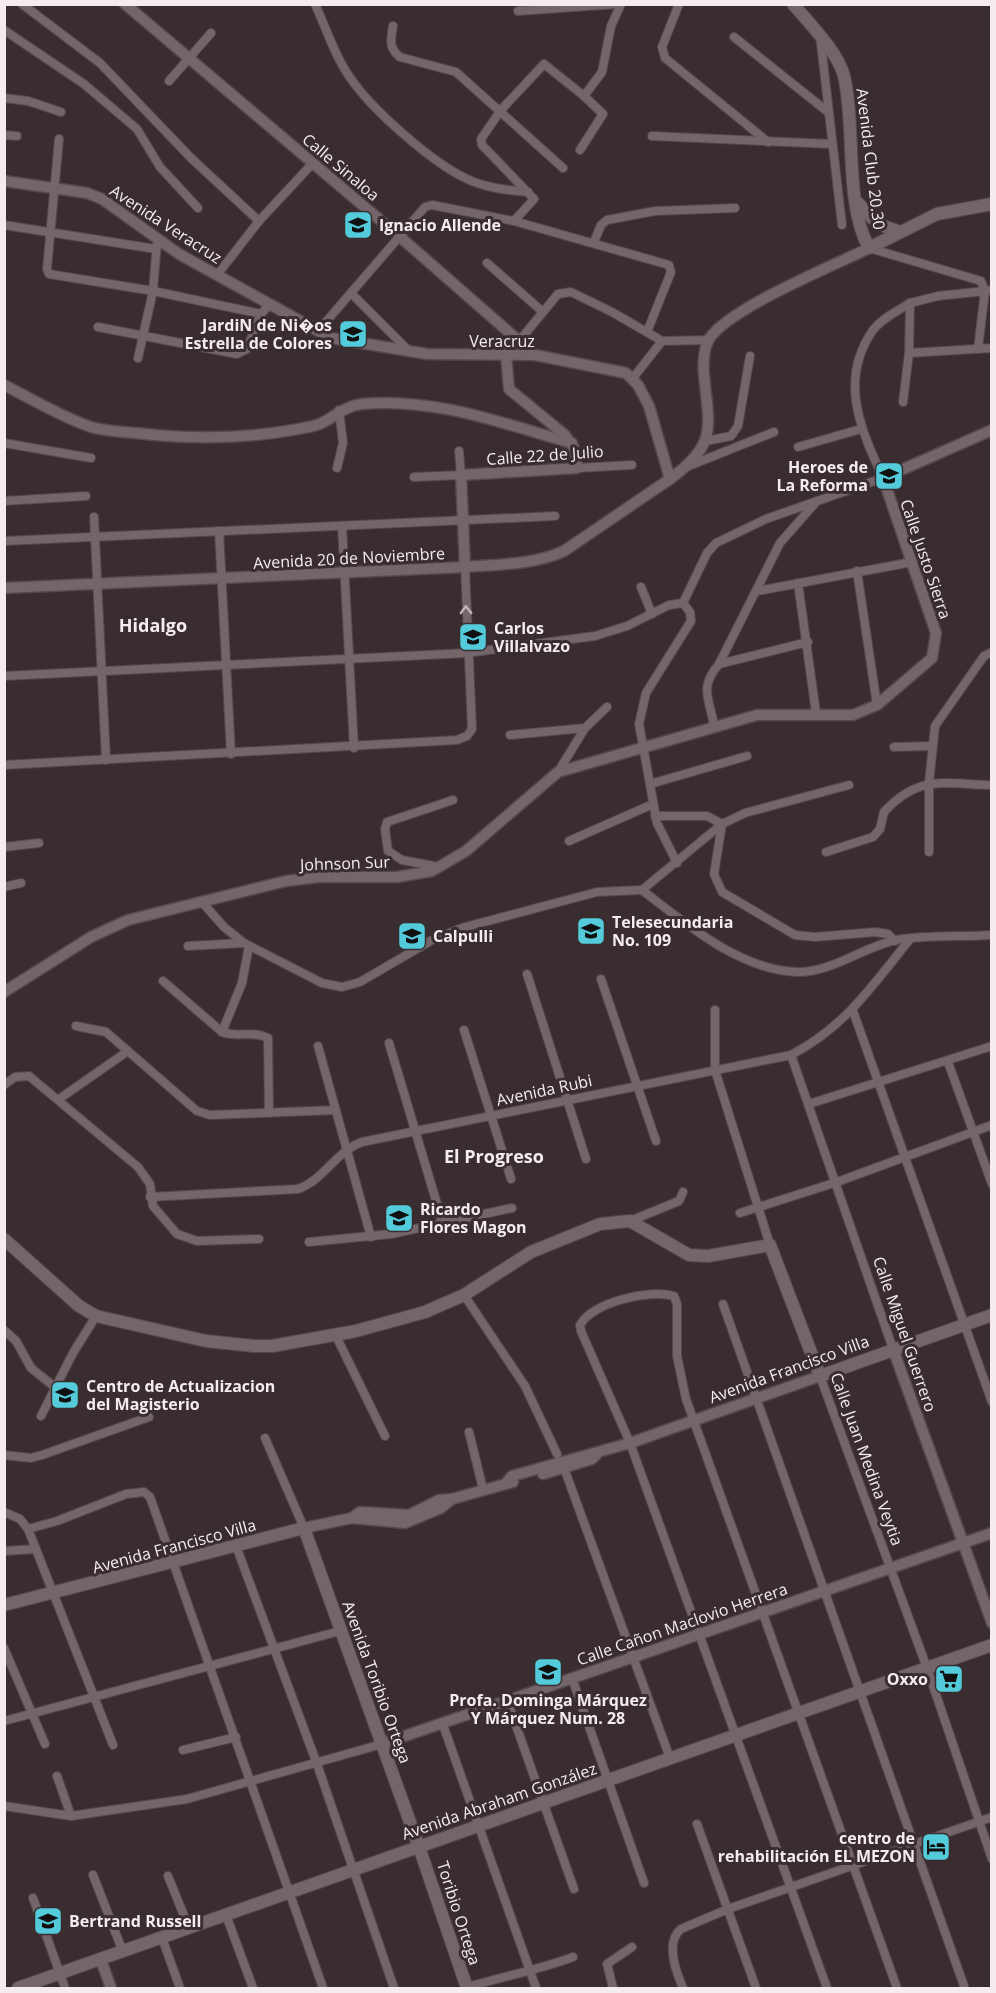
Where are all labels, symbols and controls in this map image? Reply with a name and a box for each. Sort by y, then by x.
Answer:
street label: Avenida Club 20.30 [851,87,891,231]
street label: Calle Sinaloa [298,128,384,206]
street label: Avenida Veracruz [106,180,226,268]
school or university icon: Ignacio Allende [342,209,374,241]
place label: Ignacio Allende [379,214,501,236]
place label: JardiN de Ni�os Estrella de Colores [185,314,332,354]
school or university icon: JardiN de Ni�os Estrella de Colores [337,318,369,350]
street label: Veracruz [469,330,535,352]
street label: Calle 22 de Julio [486,440,604,470]
place label: Heroes de La Reforma [776,456,868,496]
school or university icon: Heroes de La Reforma [873,460,905,492]
street label: Calle Justo Sierra [895,496,957,622]
street label: Avenida 20 de Noviembre [253,542,445,574]
one-way arrow [460,606,472,615]
district label: Hidalgo [119,613,187,637]
place label: Carlos Villalvazo [494,617,570,657]
school or university icon: Carlos Villalvazo [457,621,489,653]
street label: Johnson Sur [298,850,391,876]
place label: Telesecundaria No. 109 [612,911,733,951]
school or university icon: Telesecundaria No. 109 [575,915,607,947]
school or university icon: Calpulli [396,920,428,952]
place label: Calpulli [433,925,493,947]
street label: Avenida Rubi [494,1069,594,1111]
district label: El Progreso [444,1144,544,1168]
place label: Ricardo Flores Magon [420,1198,527,1238]
school or university icon: Ricardo Flores Magon [383,1202,415,1234]
street label: Calle Miguel Guerrero [868,1253,942,1415]
street label: Avenida Francisco Villa [706,1330,872,1408]
street label: Calle Juan Medina Veytia [825,1370,909,1548]
place label: Centro de Actualizacion del Magisterio [86,1375,275,1415]
school or university icon: Centro de Actualizacion del Magisterio [49,1379,81,1411]
street label: Avenida Francisco Villa [90,1514,258,1578]
street label: Calle Cañon Maclovio Herrera [574,1578,790,1670]
street label: Avenida Toribio Ortega [337,1598,417,1766]
school or university icon: Profa. Dominga Márquez Y Márquez Num. 28 [532,1656,564,1688]
supermarket icon: Oxxo [933,1663,965,1695]
place label: Oxxo [887,1668,928,1690]
place label: Profa. Dominga Márquez Y Márquez Num. 28 [449,1689,647,1729]
street label: Avenida Abraham González [399,1757,599,1845]
place label: centro de rehabilitación EL MEZON [718,1827,915,1867]
hotel icon: centro de rehabilitación EL MEZON [920,1831,952,1863]
street label: Toribio Ortega [432,1858,486,1968]
school or university icon: Bertrand Russell [32,1905,64,1937]
place label: Bertrand Russell [69,1910,201,1932]

